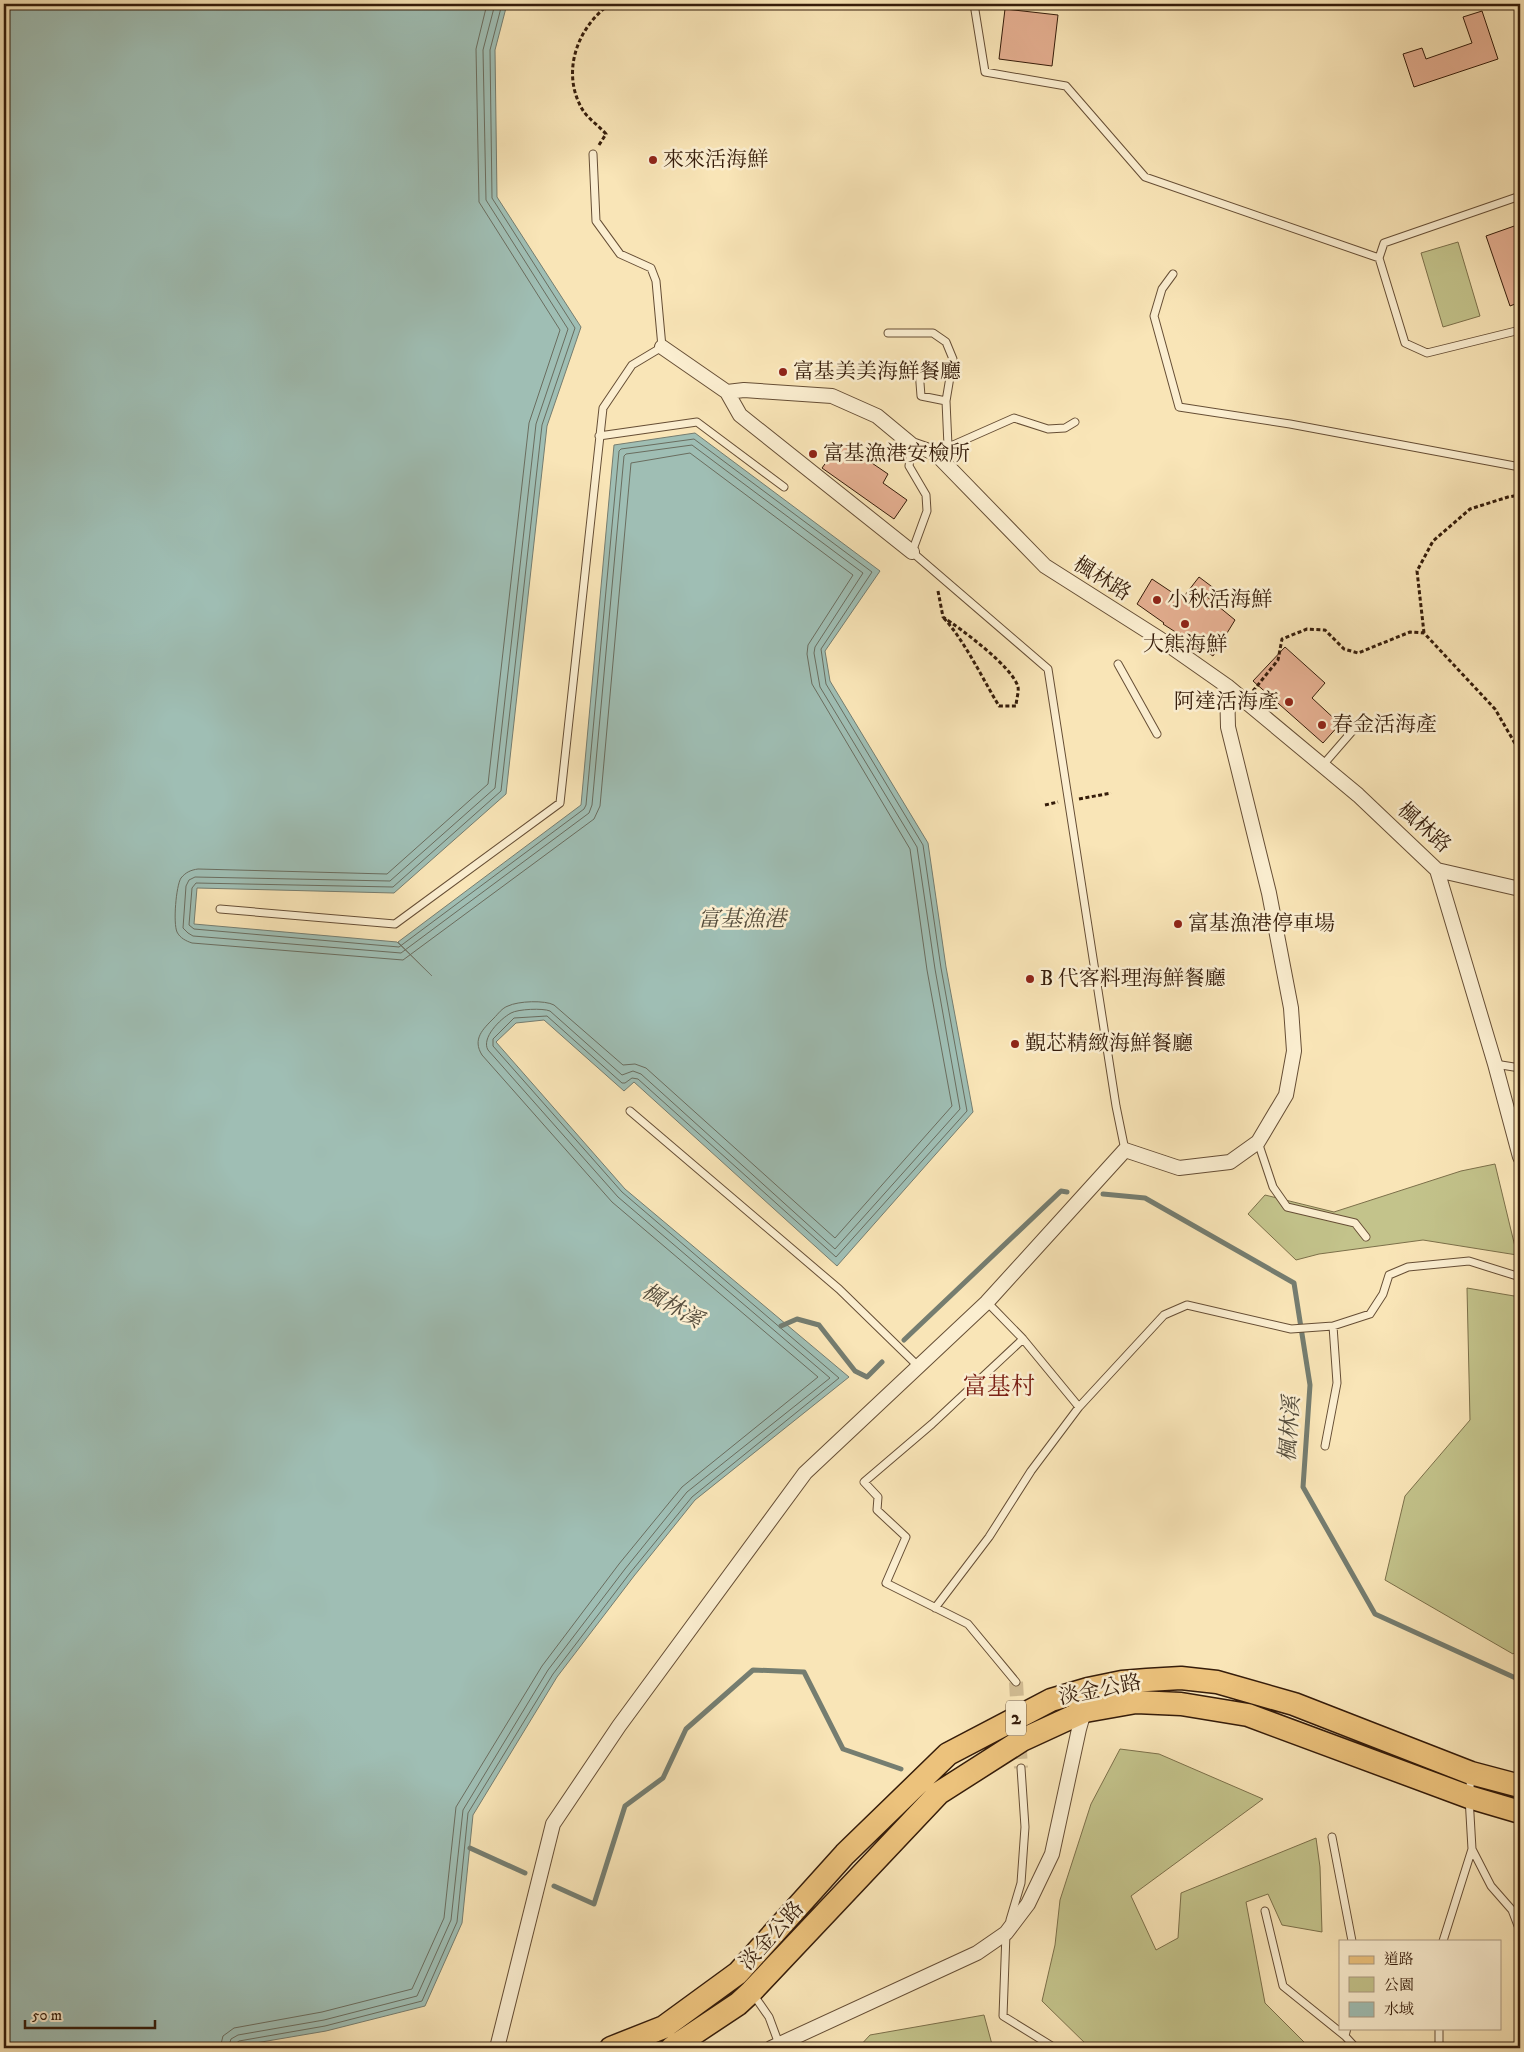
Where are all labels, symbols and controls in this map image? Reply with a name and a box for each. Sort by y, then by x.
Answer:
place label: 來來活海鮮 [663,147,768,173]
marker: 來來活海鮮 [647,154,659,166]
place label: 富基美美海鮮餐廳 [793,359,961,385]
marker: 富基美美海鮮餐廳 [777,366,789,378]
place label: 富基漁港安檢所 [823,441,970,467]
marker: 富基漁港安檢所 [807,448,819,460]
street label: 楓林路 [1068,551,1136,607]
place label: 小秋活海鮮 [1167,587,1272,613]
marker: 小秋活海鮮 [1151,594,1163,606]
marker: 大熊海鮮 [1179,618,1191,630]
place label: 大熊海鮮 [1143,632,1227,658]
place label: 阿達活海產 [1174,689,1279,715]
marker: 阿達活海產 [1283,696,1295,708]
place label: 春金活海產 [1332,712,1437,738]
marker: 春金活海產 [1316,719,1328,731]
street label: 楓林路 [1392,797,1456,859]
water label: 富基漁港 [698,906,789,933]
place label: 富基漁港停車場 [1188,911,1335,937]
marker: 富基漁港停車場 [1172,918,1184,930]
place label: B 代客料理海鮮餐廳 [1040,966,1226,992]
marker: B 代客料理海鮮餐廳 [1024,973,1036,985]
place label: 覲芯精緻海鮮餐廳 [1025,1031,1193,1057]
marker: 覲芯精緻海鮮餐廳 [1009,1038,1021,1050]
water label: 楓林溪 [637,1278,709,1335]
district label: 富基村 [963,1372,1035,1402]
water label: 楓林溪 [1274,1393,1306,1463]
street label: 淡金公路 [1056,1669,1144,1711]
road number: 2 [1006,1700,1026,1736]
street label: 淡金公路 [734,1896,810,1976]
legend [1339,1940,1502,2030]
text: 道路 [1384,1950,1414,1969]
text: 公園 [1384,1976,1414,1995]
scale bar [25,1997,155,2029]
text: 水域 [1384,2000,1414,2019]
text: 50 m [32,2006,62,2025]

